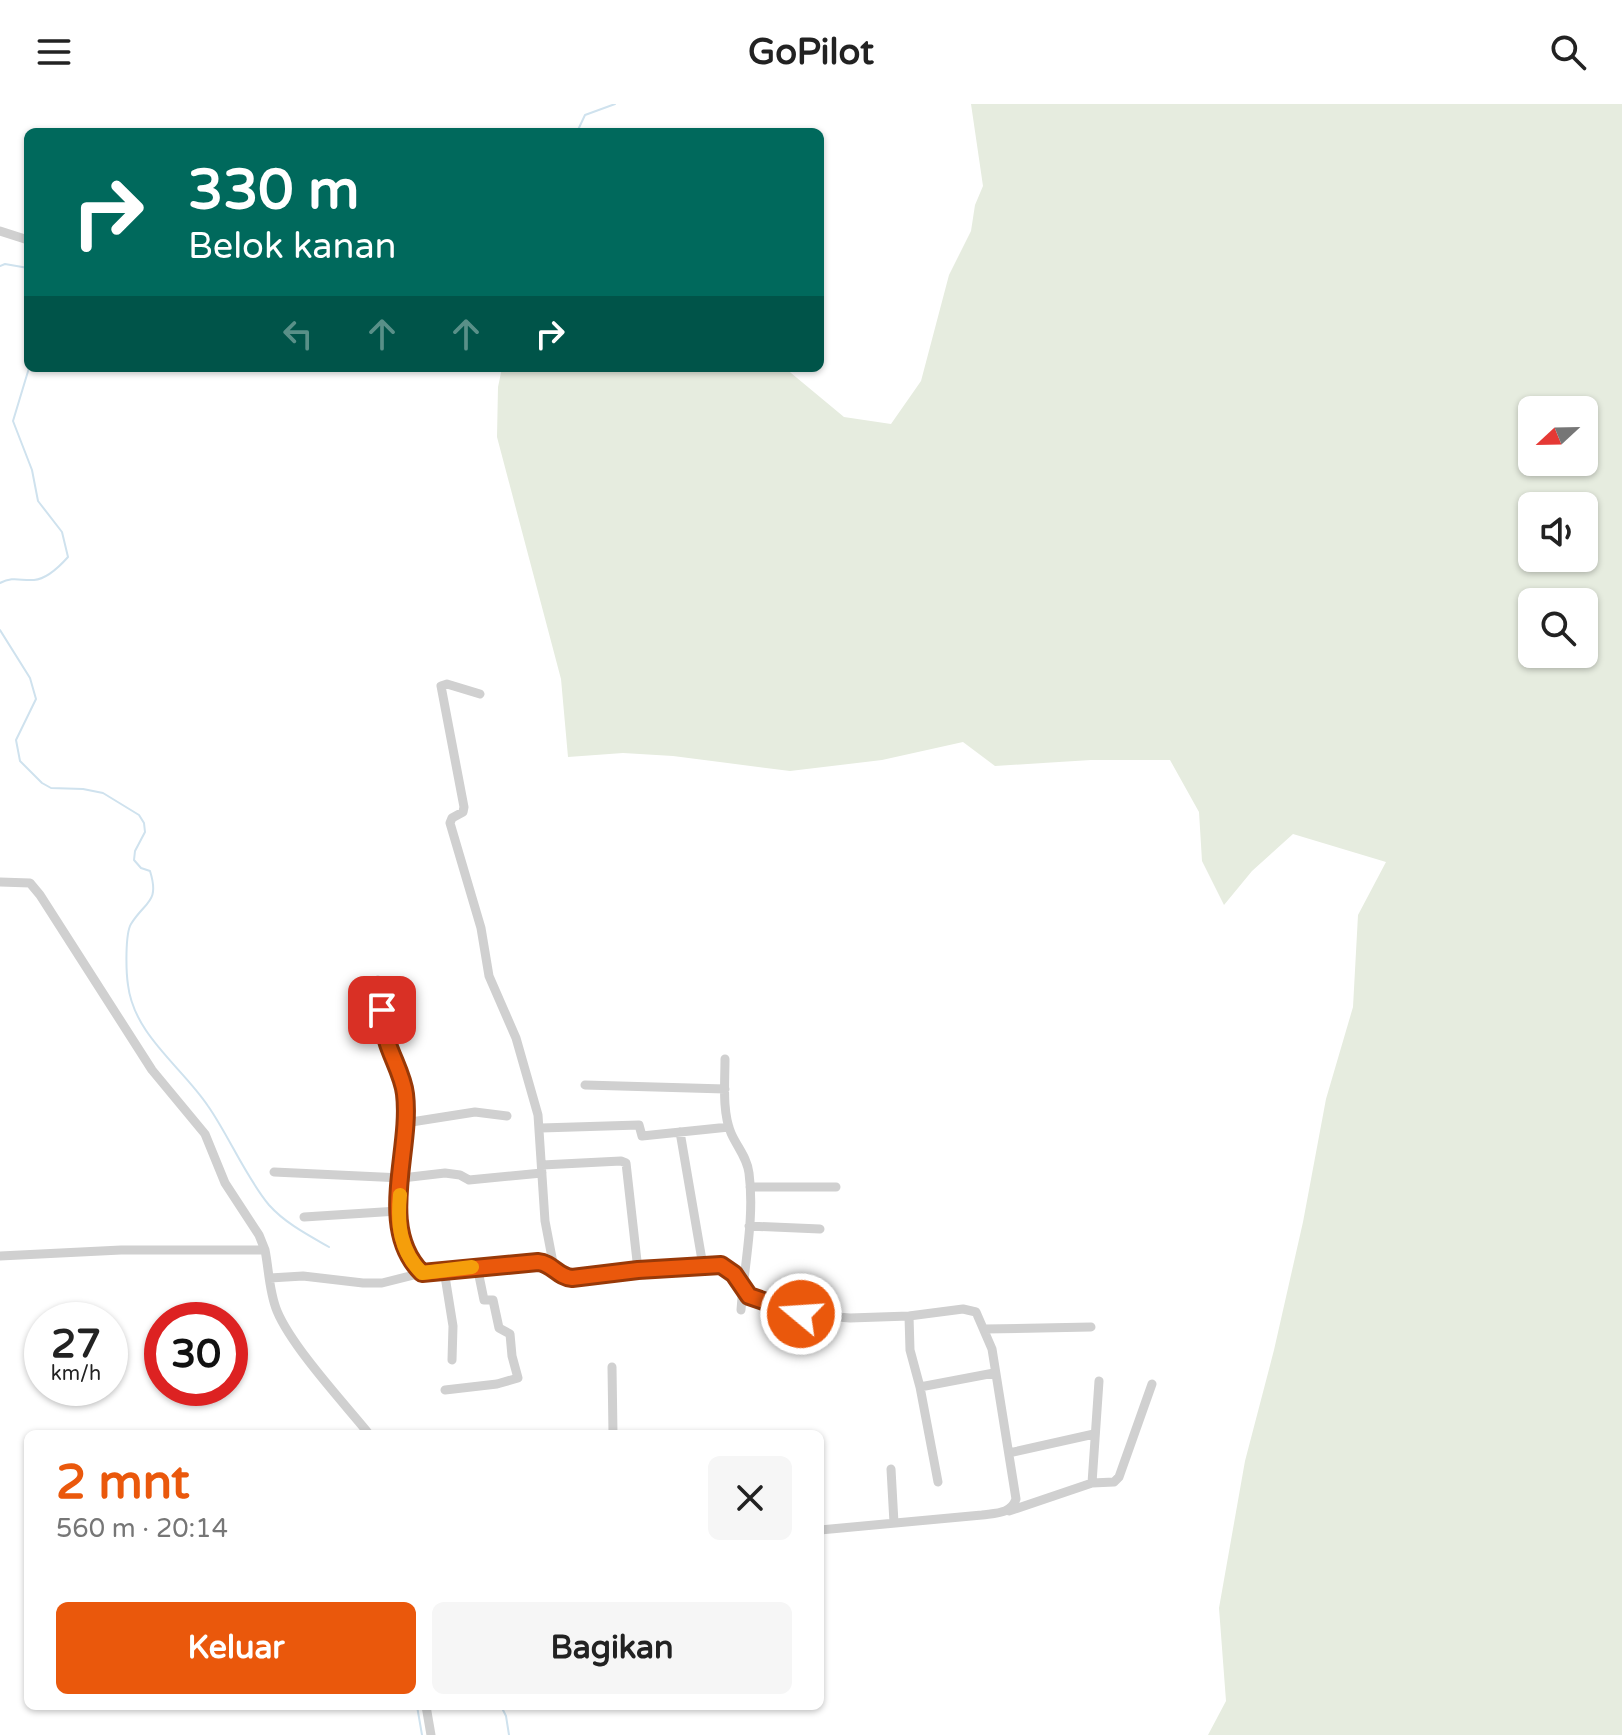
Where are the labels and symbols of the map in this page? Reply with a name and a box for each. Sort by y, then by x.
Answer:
north arrow [1518,396,1598,476]
pin [348,976,416,1044]
position arrow [759,1272,843,1356]
speed limit sign: 30 [144,1302,248,1406]

